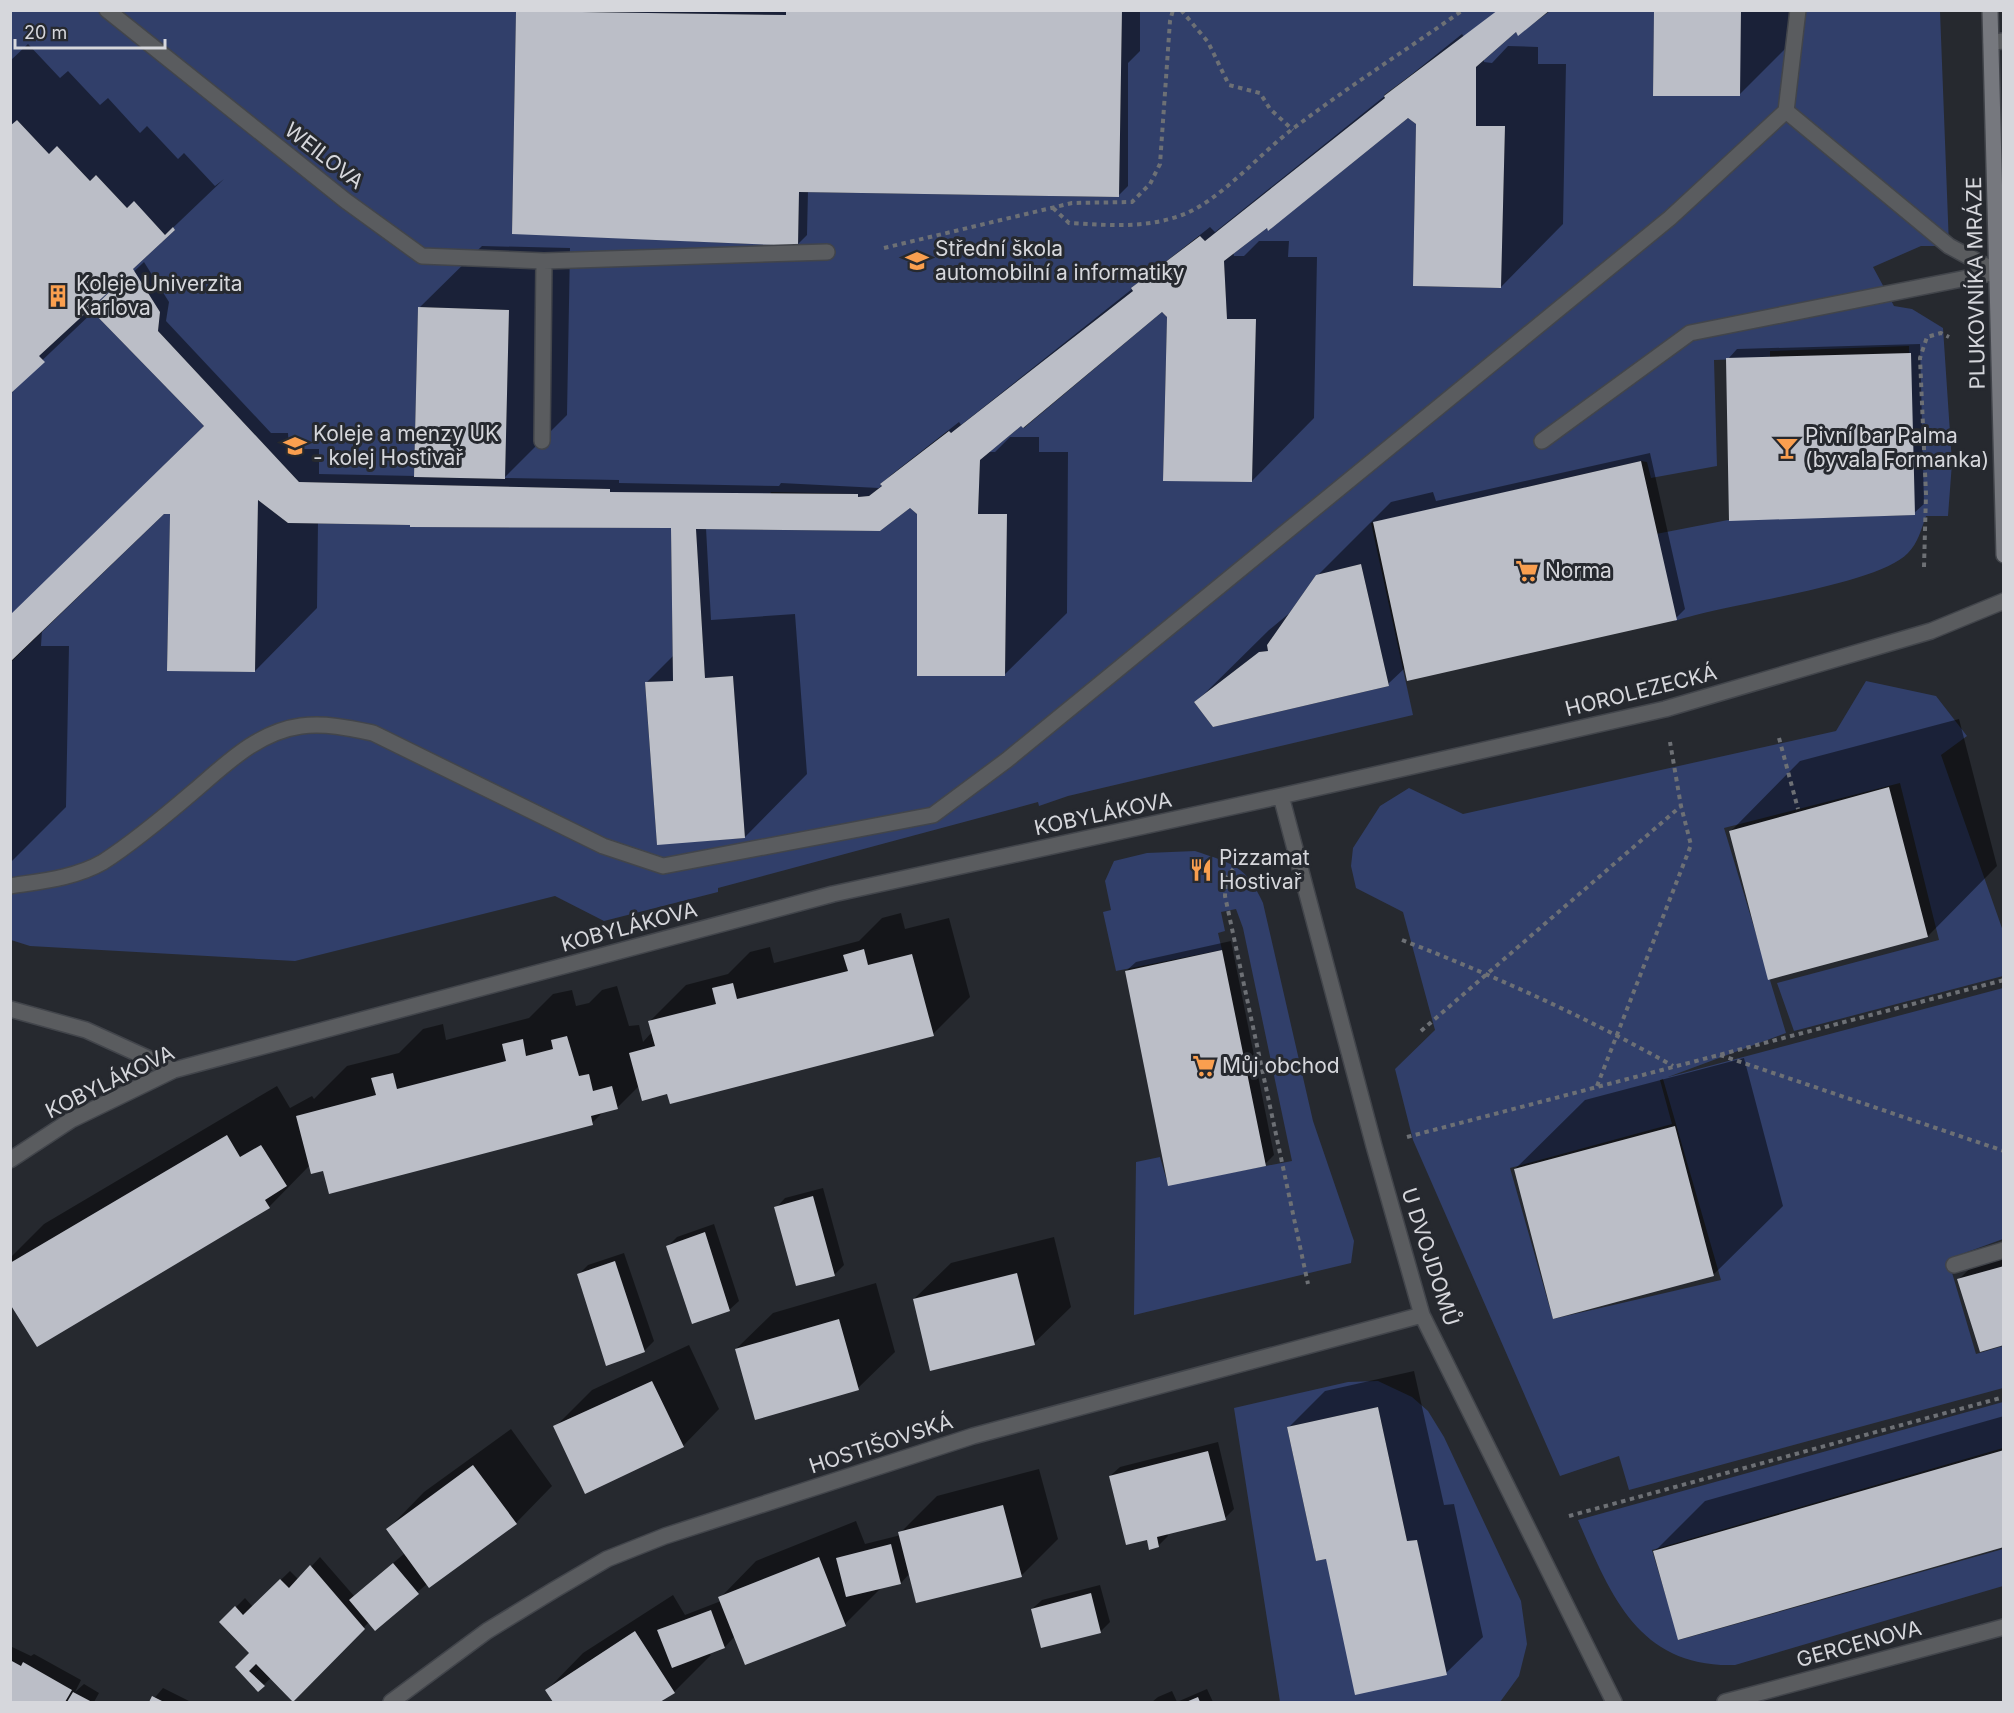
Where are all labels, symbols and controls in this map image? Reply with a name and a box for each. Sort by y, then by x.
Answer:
scale bar [15,12,165,50]
text: 20 m [24,22,67,43]
street label: WEILOVA [280,117,369,194]
street label: PLUKOVNÍKA MRÁZE [1960,176,1990,390]
place label: Střední škola automobilní a informatiky [935,236,1185,285]
school or university icon: Střední škola automobilní a informatiky [904,248,930,274]
place label: Koleje Univerzita Karlova [76,271,243,320]
building icon: Koleje Univerzita Karlova [45,283,71,309]
place label: Koleje a menzy UK - kolej Hostivař [313,421,499,470]
place label: Pivní bar Palma (byvala Formanka) [1805,423,1989,472]
school or university icon: Koleje a menzy UK - kolej Hostivař [282,433,308,459]
bar icon: Pivní bar Palma (byvala Formanka) [1774,435,1800,461]
supermarket icon: Norma [1514,558,1540,584]
place label: Norma [1545,558,1612,583]
street label: HOROLEZECKÁ [1562,659,1719,721]
street label: KOBYLÁKOVA [1032,786,1174,840]
place label: Pizzamat Hostivař [1219,845,1310,894]
restaurant icon: Pizzamat Hostivař [1188,857,1214,883]
street label: KOBYLÁKOVA [558,895,700,957]
street label: KOBYLÁKOVA [41,1039,178,1123]
supermarket icon: Můj obchod [1191,1053,1217,1079]
place label: Můj obchod [1222,1053,1340,1078]
street label: U DVOJDOMŮ [1396,1184,1466,1329]
street label: HOSTIŠOVSKÁ [805,1408,956,1479]
street label: GERCENOVA [1794,1615,1924,1672]

